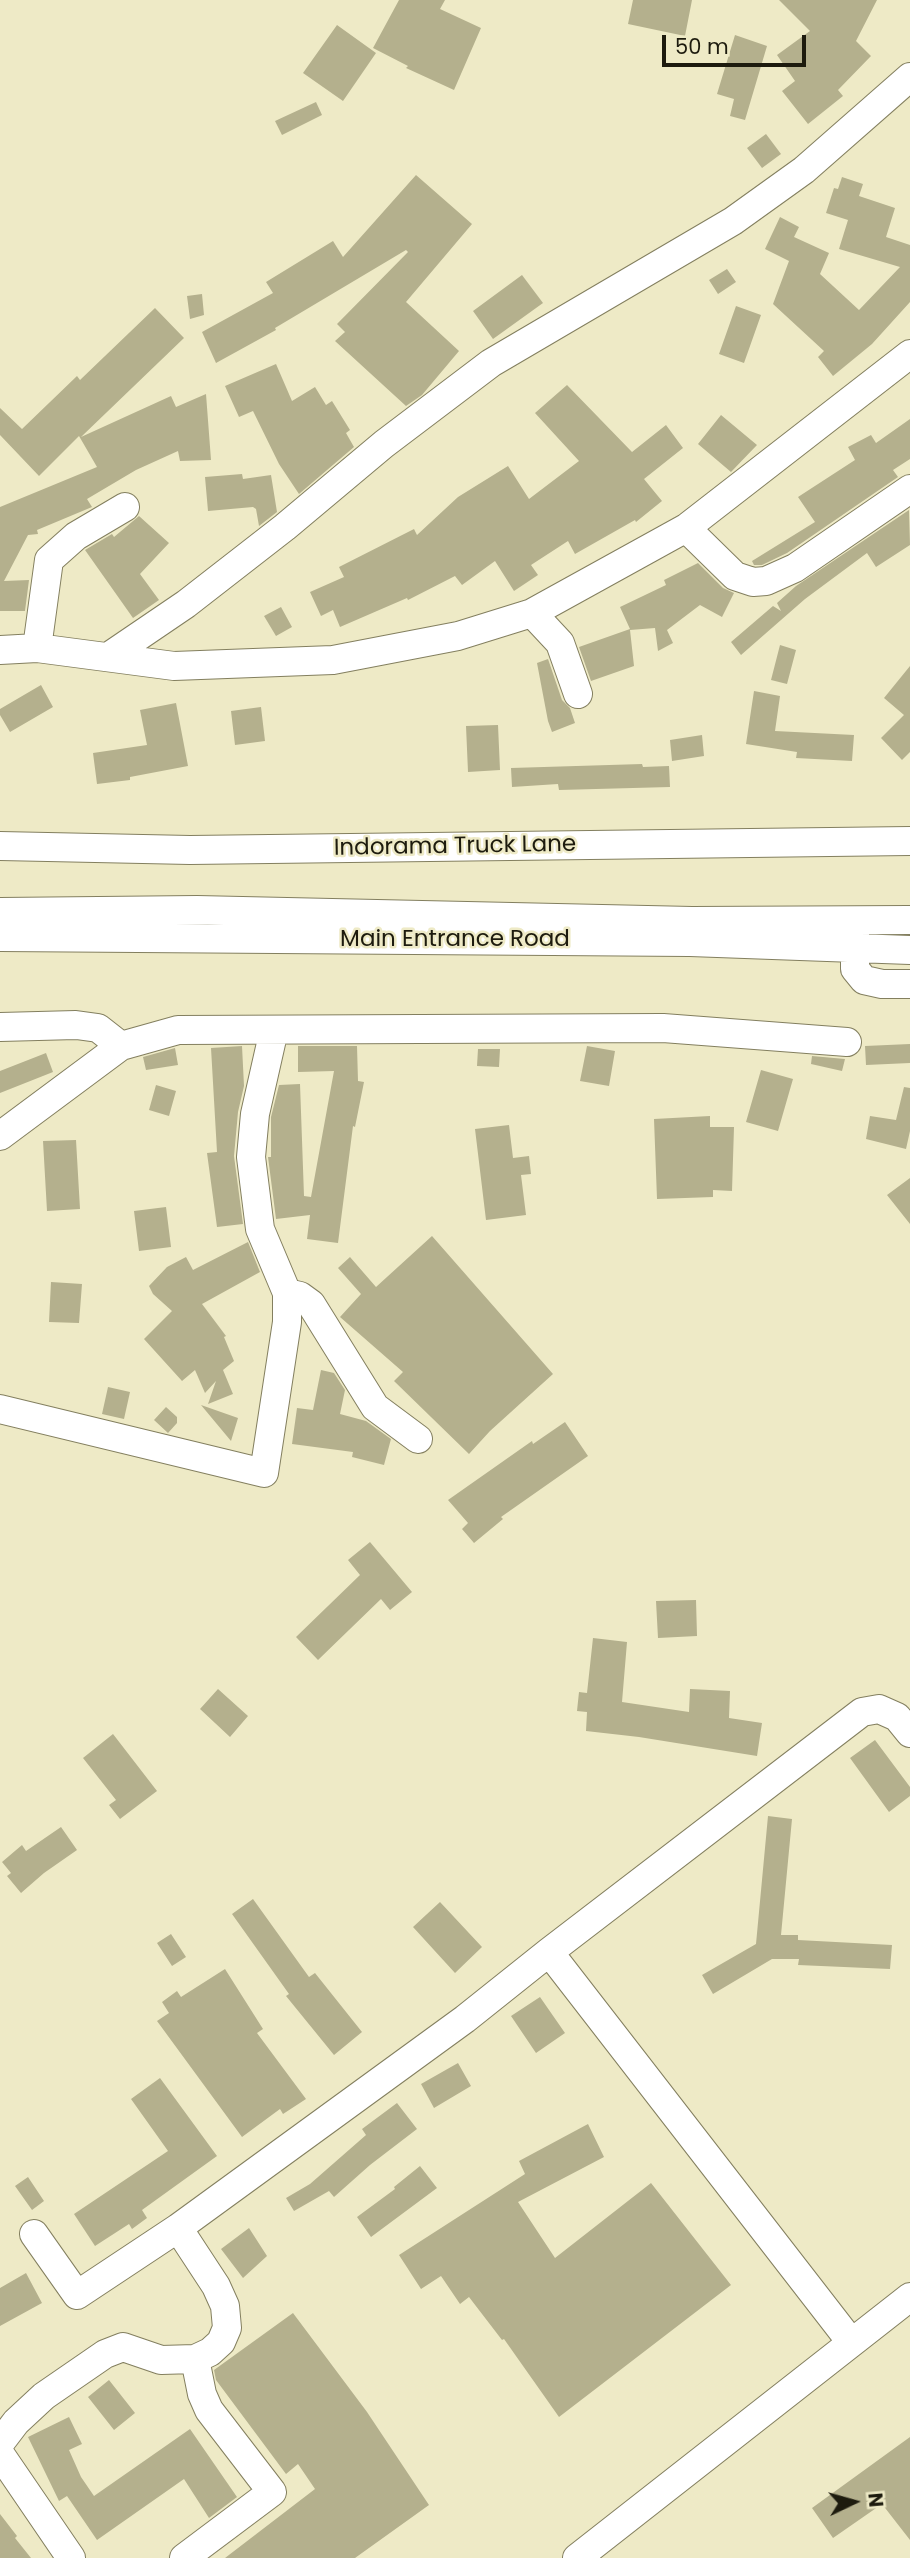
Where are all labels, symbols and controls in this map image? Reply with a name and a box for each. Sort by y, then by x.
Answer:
scale bar [665,21,808,65]
text: 50 m [675,32,729,61]
street label: Indorama Truck Lane [334,831,576,863]
street label: Main Entrance Road [340,926,570,954]
north arrow [819,2467,889,2537]
text: N [861,2492,889,2508]

